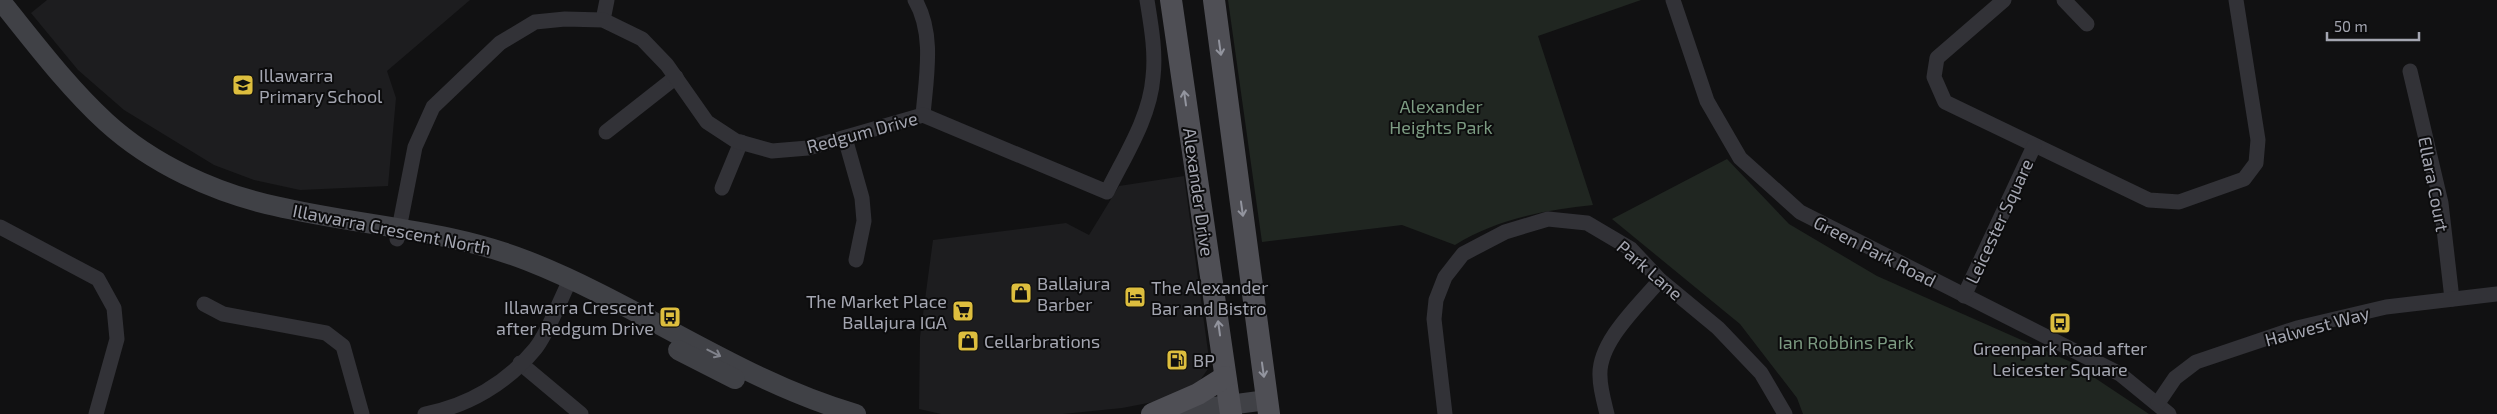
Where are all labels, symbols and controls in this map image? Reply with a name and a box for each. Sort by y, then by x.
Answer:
scale bar [2327,10,2420,42]
text: 50 m [2334,17,2368,35]
one-way arrow [1215,40,1225,56]
place label: Illawarra Primary School [259,64,383,107]
school or university icon: Illawarra Primary School [231,73,255,97]
one-way arrow [1180,90,1190,106]
park label: Alexander Heights Park [1389,95,1493,138]
street label: Redgum Drive [804,107,920,157]
street label: Alexander Drive [1179,126,1219,258]
street label: Ellara Court [2414,134,2454,234]
street label: Leicester Square [1960,155,2038,287]
street label: Illawarra Crescent North [291,199,493,259]
one-way arrow [1237,201,1247,217]
street label: Green Park Road [1810,211,1940,291]
street label: Park Lane [1613,235,1687,305]
place label: Ballajura Barber [1037,272,1110,315]
place label: The Alexander Bar and Bistro [1151,276,1268,319]
shop icon: Ballajura Barber [1009,281,1033,305]
hotel icon: The Alexander Bar and Bistro [1123,285,1147,309]
place label: The Market Place Ballajura IGA [806,290,948,333]
place label: Illawarra Crescent after Redgum Drive [496,296,654,339]
supermarket icon: The Market Place Ballajura IGA [951,299,975,323]
street label: Halwest Way [2262,301,2372,351]
bus stop icon: Illawarra Crescent after Redgum Drive [658,305,682,329]
bus stop icon: Greenpark Road after Leicester Square [2048,311,2072,335]
one-way arrow [1214,321,1224,337]
shop icon: Cellarbrations [956,329,980,353]
place label: Cellarbrations [984,330,1100,352]
park label: Ian Robbins Park [1778,331,1914,353]
place label: Greenpark Road after Leicester Square [1973,337,2147,380]
one-way arrow [706,348,721,358]
fuel station icon: BP [1165,348,1189,372]
place label: BP [1193,349,1215,371]
one-way arrow [1258,362,1268,378]

